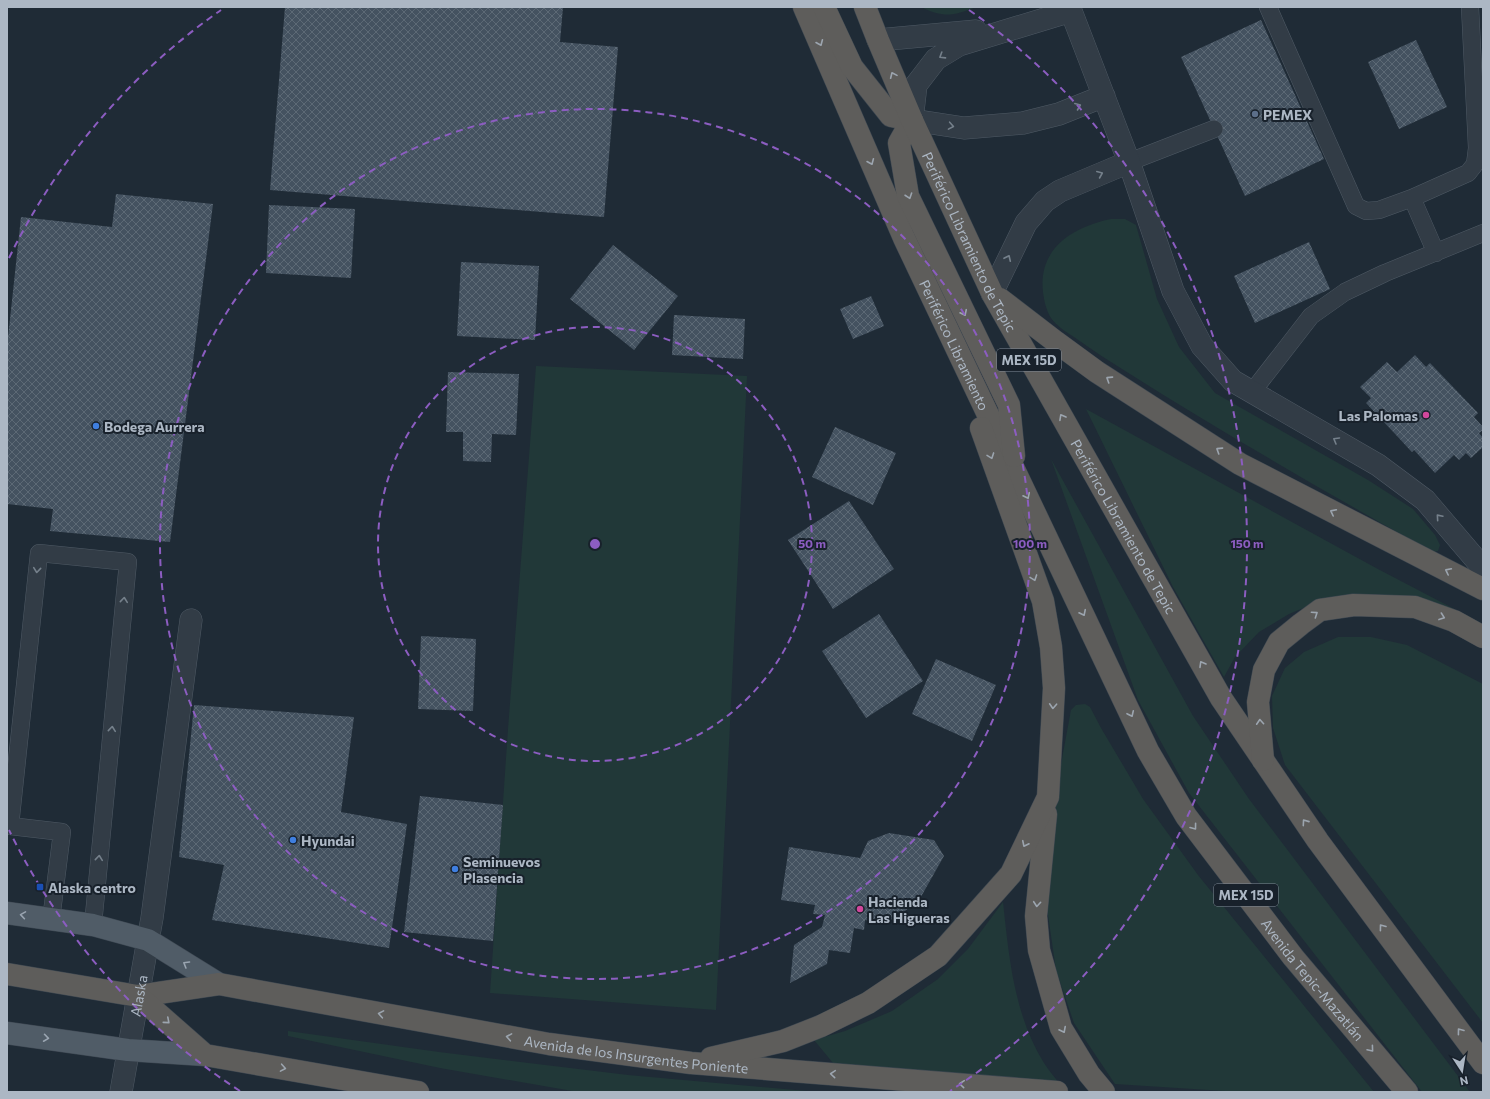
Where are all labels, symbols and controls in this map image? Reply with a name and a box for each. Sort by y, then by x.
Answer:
one-way arrow [815,39,823,46]
one-way arrow [939,51,946,58]
one-way arrow [890,72,898,80]
one-way arrow [1074,103,1081,111]
place label: PEMEX [1263,106,1312,123]
marker: PEMEX [1250,109,1260,119]
one-way arrow [948,121,954,130]
street label: Periférico Libramiento de Tepic [919,149,1021,335]
one-way arrow [866,158,874,165]
one-way arrow [1097,170,1104,178]
one-way arrow [904,192,913,199]
one-way arrow [1003,255,1011,262]
street label: Periférico Libramiento [916,277,993,413]
one-way arrow [959,309,967,317]
road number: MEX 15D [997,349,1061,371]
one-way arrow [1106,377,1113,384]
place label: Las Palomas [1339,407,1418,424]
marker: Las Palomas [1421,410,1431,420]
one-way arrow [1059,414,1067,421]
place label: Bodega Aurrera [104,418,205,435]
marker: Bodega Aurrera [91,421,101,431]
street label: Periférico Libramiento de Tepic [1068,436,1180,617]
one-way arrow [1333,438,1340,445]
one-way arrow [1216,448,1223,455]
one-way arrow [986,452,994,459]
one-way arrow [1022,491,1030,499]
one-way arrow [1330,509,1337,516]
one-way arrow [1437,514,1444,522]
text: 50 m [798,536,826,550]
text: 100 m [1013,536,1047,550]
text: 150 m [1230,536,1264,550]
centre of rings [588,537,602,551]
one-way arrow [33,567,42,573]
one-way arrow [1445,568,1453,576]
one-way arrow [1030,575,1038,582]
one-way arrow [120,597,129,603]
one-way arrow [1078,609,1086,616]
one-way arrow [1311,611,1318,619]
one-way arrow [1438,612,1445,620]
one-way arrow [1199,661,1207,669]
one-way arrow [1049,703,1057,709]
one-way arrow [1126,709,1134,717]
one-way arrow [1255,719,1264,725]
one-way arrow [107,726,116,732]
one-way arrow [1303,820,1310,827]
one-way arrow [1189,822,1196,829]
place label: Hyundai [301,832,355,849]
marker: Hyundai [288,835,298,845]
one-way arrow [1022,840,1030,848]
place label: Seminuevos Plasencia [463,853,541,886]
one-way arrow [94,855,103,861]
marker: Seminuevos Plasencia [450,864,460,874]
place label: Alaska centro [48,879,136,896]
marker: Alaska centro [35,882,45,892]
road number: MEX 15D [1214,884,1278,906]
place label: Hacienda Las Higueras [868,893,950,926]
one-way arrow [1033,901,1042,907]
marker: Hacienda Las Higueras [855,904,865,914]
one-way arrow [20,911,26,920]
street label: Avenida Tepic-Mazatlán [1258,915,1368,1044]
one-way arrow [1380,925,1387,932]
one-way arrow [183,961,190,968]
street label: Alaska [126,973,150,1018]
one-way arrow [378,1010,384,1018]
one-way arrow [163,1017,170,1024]
one-way arrow [1058,1026,1066,1033]
one-way arrow [1457,1029,1464,1036]
street label: Avenida de los Insurgentes Poniente [523,1031,749,1076]
one-way arrow [43,1033,49,1042]
one-way arrow [506,1033,512,1042]
one-way arrow [1366,1045,1373,1052]
north arrow [1442,1051,1482,1091]
one-way arrow [280,1064,287,1072]
one-way arrow [830,1070,836,1079]
text: N [1459,1074,1470,1088]
one-way arrow [959,1080,965,1089]

